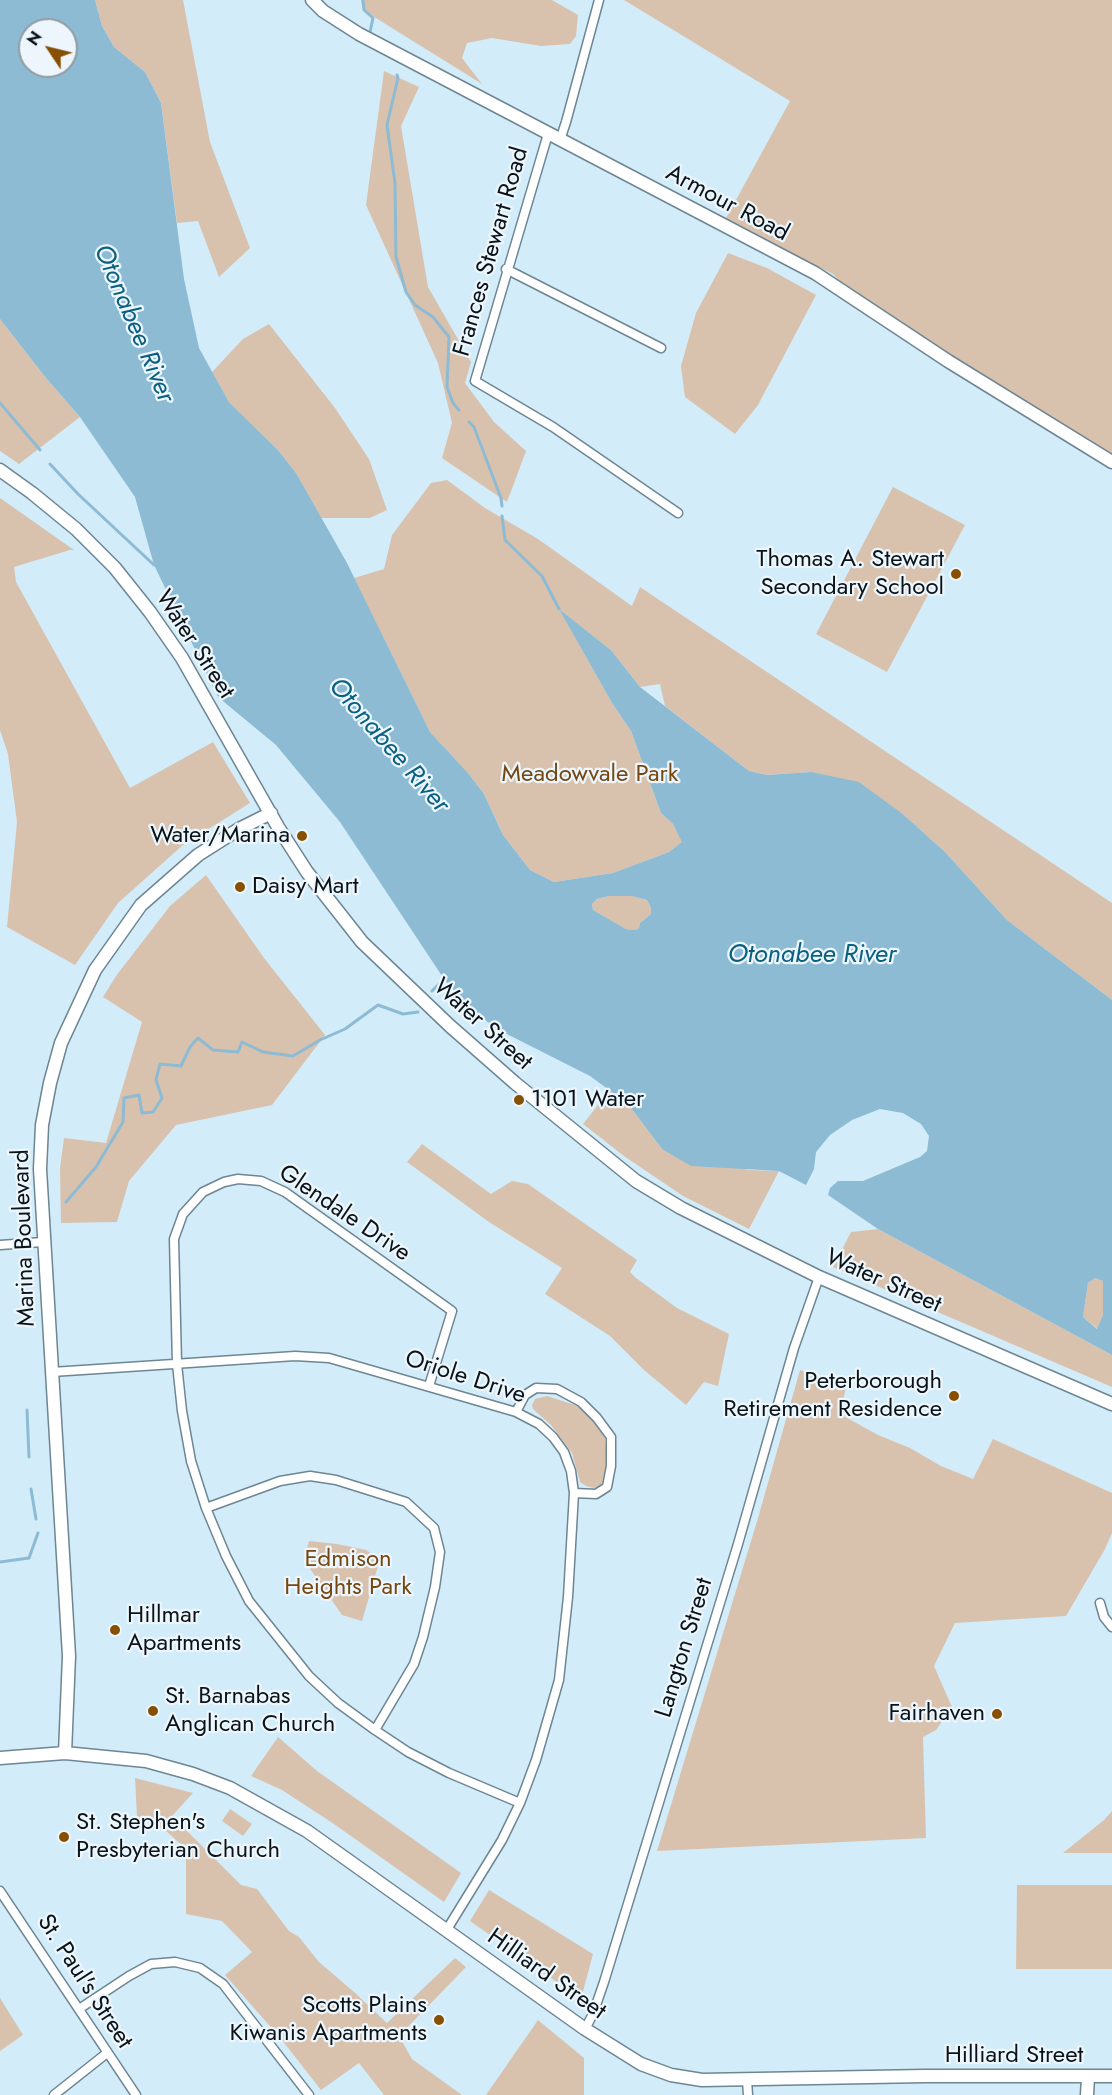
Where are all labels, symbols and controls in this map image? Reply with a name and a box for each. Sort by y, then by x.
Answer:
north arrow [18,18,78,78]
text: N [21,27,48,50]
street label: Frances Stewart Road [448,144,536,360]
street label: Armour Road [660,159,794,249]
water label: Otonabee River [86,240,180,408]
place label: Thomas A. Stewart Secondary School [756,546,944,602]
marker: Thomas A. Stewart Secondary School [949,567,963,581]
street label: Water Street [148,585,240,705]
water label: Otonabee River [321,672,455,820]
park label: Meadowvale Park [502,761,678,789]
place label: Water/Marina [150,822,290,850]
marker: Water/Marina [295,829,309,843]
place label: Daisy Mart [252,873,358,901]
marker: Daisy Mart [233,880,247,894]
water label: Otonabee River [728,940,896,972]
street label: Water Street [426,973,538,1077]
place label: 1101 Water [531,1086,644,1114]
marker: 1101 Water [512,1093,526,1107]
street label: Marina Boulevard [8,1149,42,1327]
street label: Glendale Drive [273,1159,415,1269]
street label: Water Street [821,1244,945,1320]
street label: Oriole Drive [401,1345,529,1411]
place label: Peterborough Retirement Residence [723,1368,942,1424]
marker: Peterborough Retirement Residence [947,1389,961,1403]
park label: Edmison Heights Park [284,1546,412,1602]
street label: Langton Street [650,1575,720,1721]
place label: Hillmar Apartments [127,1602,241,1658]
marker: Hillmar Apartments [108,1623,122,1637]
place label: St. Barnabas Anglican Church [165,1683,335,1739]
place label: Fairhaven [889,1700,985,1728]
marker: St. Barnabas Anglican Church [146,1704,160,1718]
marker: Fairhaven [990,1707,1004,1721]
place label: St. Stephen's Presbyterian Church [76,1809,280,1865]
marker: St. Stephen's Presbyterian Church [57,1830,71,1844]
street label: St. Paul's Street [30,1910,138,2054]
street label: Hilliard Street [481,1923,611,2027]
place label: Scotts Plains Kiwanis Apartments [229,1992,427,2048]
marker: Scotts Plains Kiwanis Apartments [432,2013,446,2027]
street label: Hilliard Street [945,2042,1083,2070]

